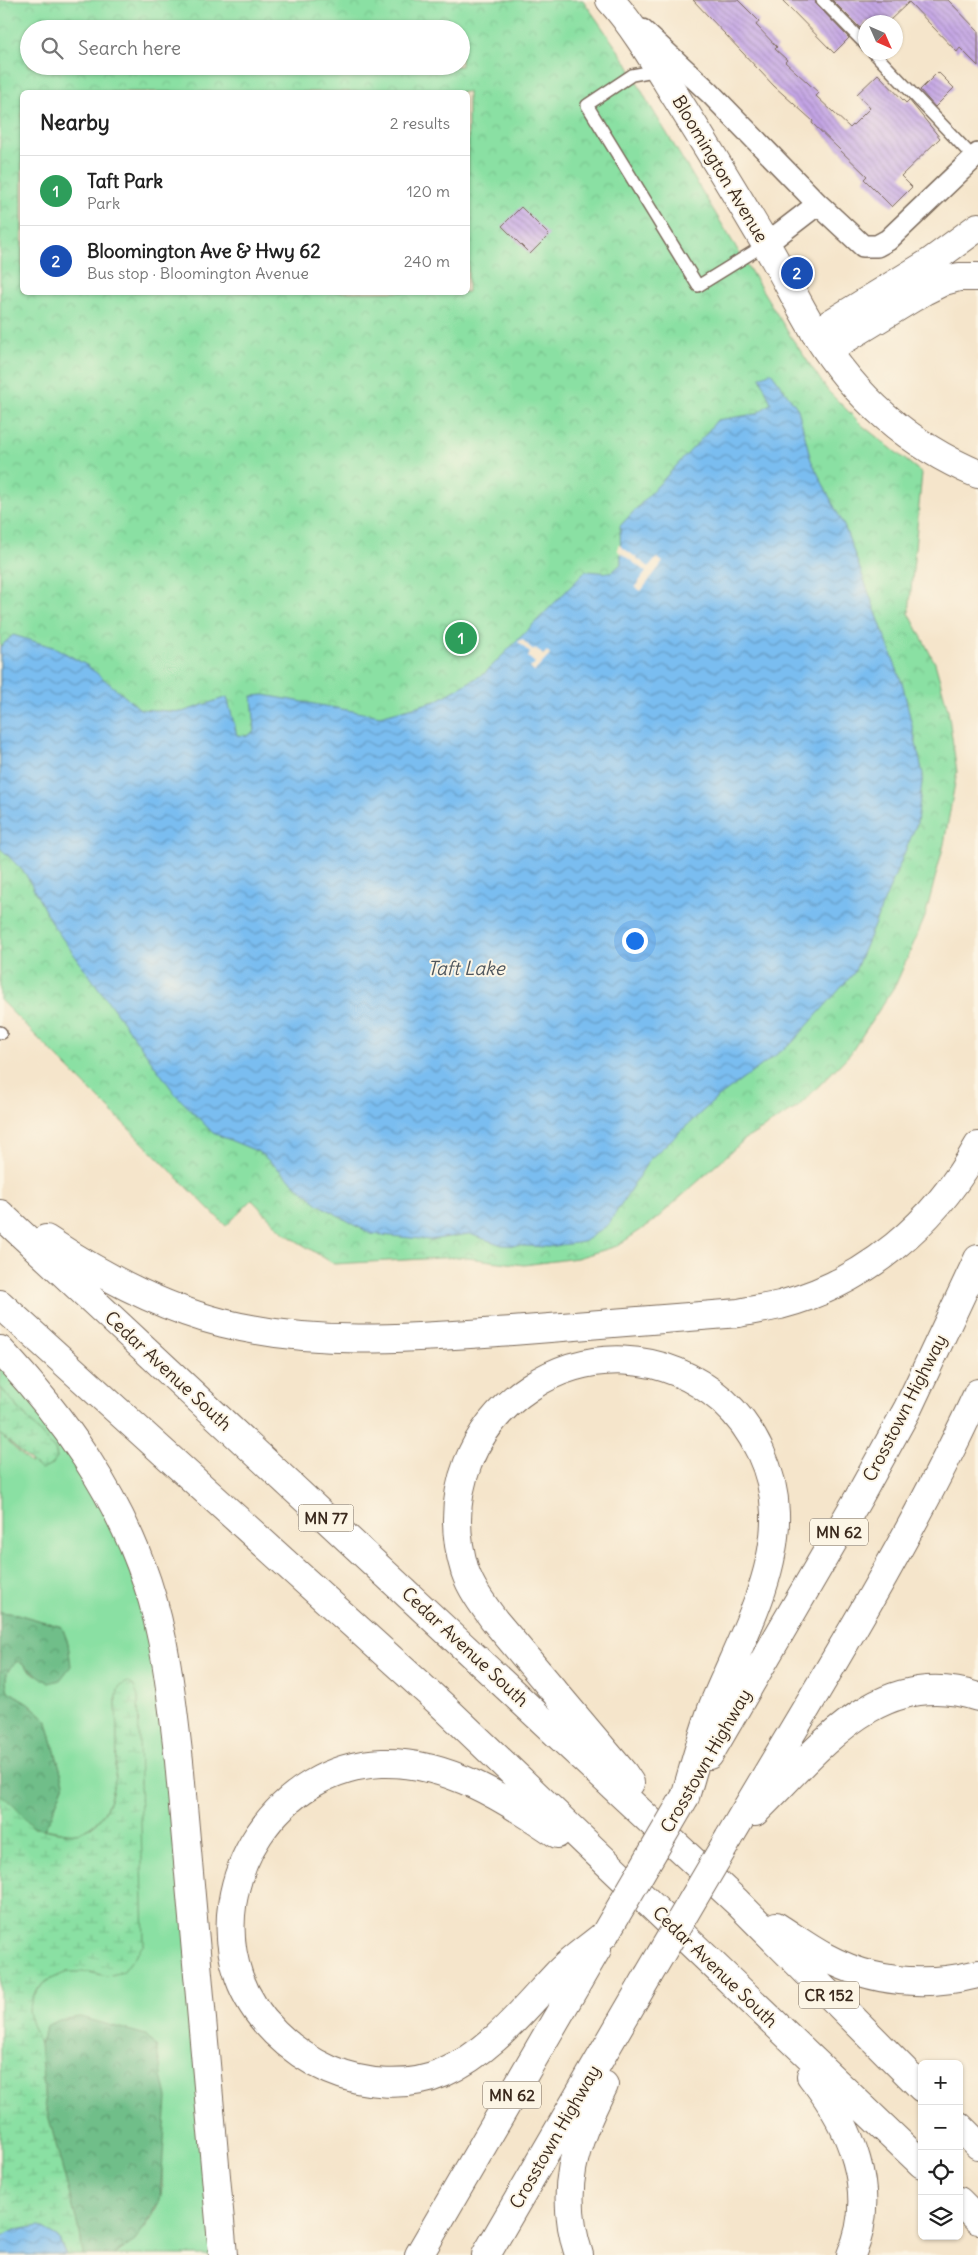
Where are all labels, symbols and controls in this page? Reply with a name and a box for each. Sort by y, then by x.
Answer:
north arrow [858,15,903,60]
search box [20,20,470,75]
icon: search [38,34,66,62]
text: Search here [78,36,181,60]
street label: Bloomington Avenue [667,91,773,246]
text: Nearby [40,109,110,136]
text: 2 results [390,113,450,133]
text: Taft Park [87,169,163,193]
text: 1 [53,181,59,201]
text: 120 m [407,181,450,201]
text: Park [87,193,120,213]
text: Bloomington Ave & Hwy 62 [87,239,321,263]
text: 2 [52,251,60,271]
text: 240 m [404,251,450,271]
pin: 2 [781,254,813,292]
text: Bus stop · Bloomington Avenue [87,263,309,283]
pin: 1 [445,619,477,657]
your location [622,928,648,954]
water label: Taft Lake [427,956,507,980]
street label: Cedar Avenue South [100,1306,237,1435]
street label: Crosstown Highway [857,1330,952,1485]
road number: MN 77 [298,1505,354,1532]
road number: MN 62 [810,1518,868,1545]
street label: Cedar Avenue South [397,1582,534,1711]
street label: Crosstown Highway [655,1685,756,1837]
street label: Cedar Avenue South [648,1901,783,2032]
road number: CR 152 [799,1982,859,2008]
map controls [918,2060,963,2240]
button: + [918,2060,963,2105]
street label: Crosstown Highway [504,2061,605,2213]
road number: MN 62 [483,2082,541,2108]
button: − [918,2105,963,2150]
button: locate [918,2150,963,2195]
button: layers [918,2195,963,2240]

